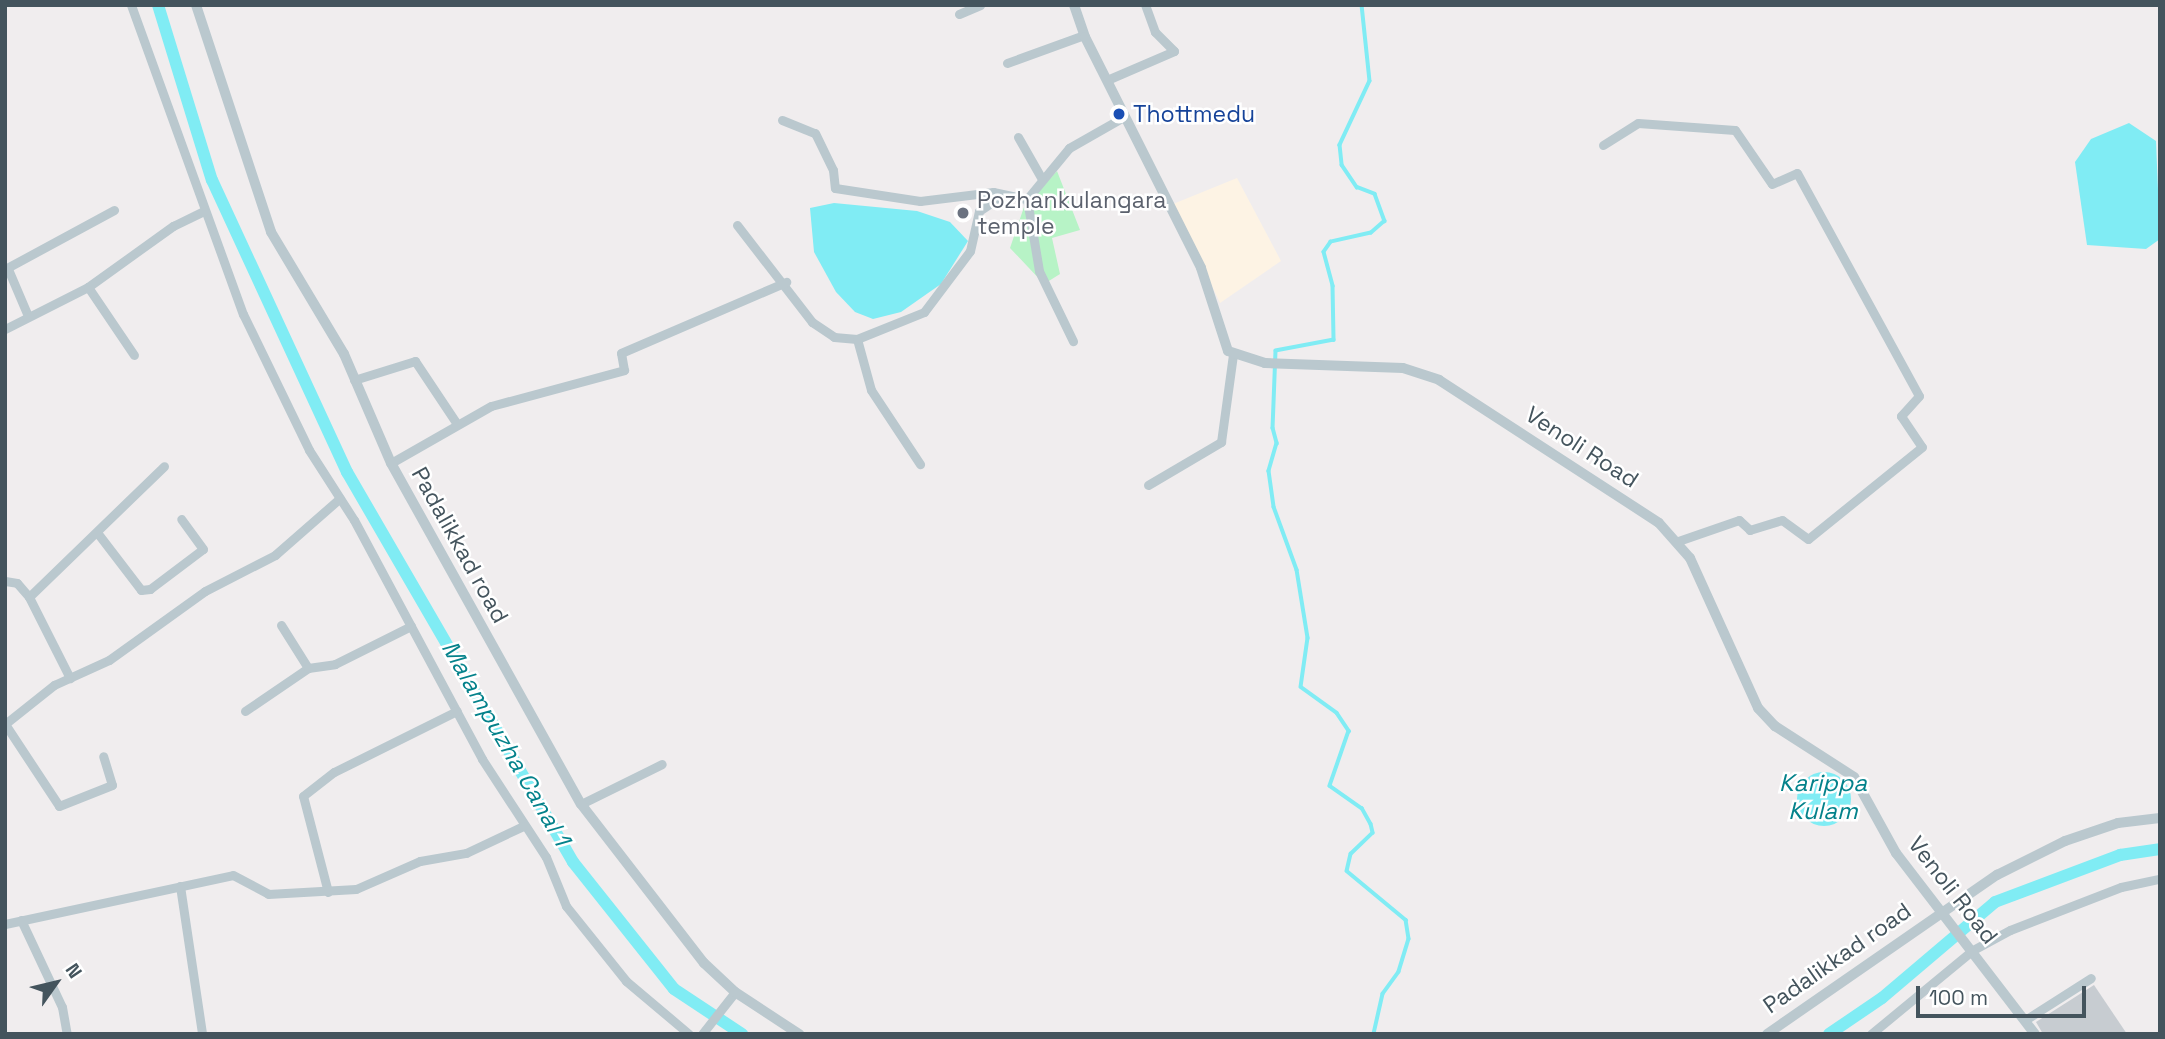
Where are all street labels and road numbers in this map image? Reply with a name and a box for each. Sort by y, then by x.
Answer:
street label: Venoli Road [1520,400,1644,494]
street label: Padalikkad road [406,462,514,628]
street label: Venoli Road [1902,831,2004,949]
street label: Padalikkad road [1758,897,1916,1019]

